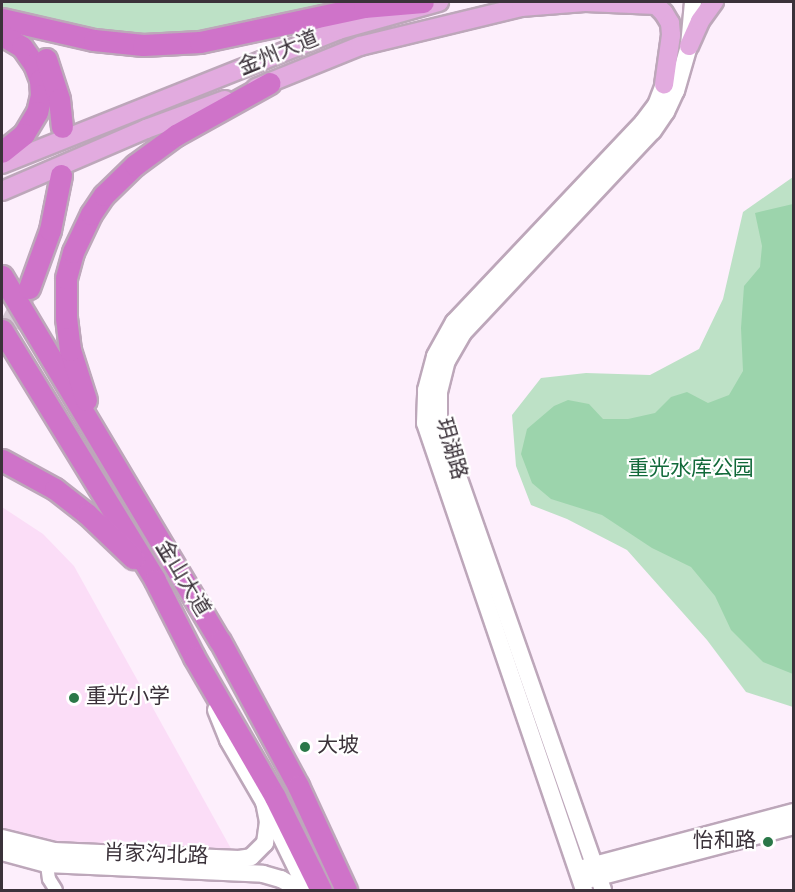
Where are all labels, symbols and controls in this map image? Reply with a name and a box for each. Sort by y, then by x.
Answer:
street label: 金州大道 [235,27,323,81]
street label: 玥湖路 [429,415,471,483]
park label: 重光水库公园 [628,457,754,483]
street label: 金山大道 [150,537,214,621]
place label: 重光小学 [86,685,170,711]
marker: 重光小学 [67,691,81,705]
place label: 大坡 [317,734,359,760]
marker: 大坡 [298,740,312,754]
place label: 怡和路 [693,829,756,855]
marker: 怡和路 [761,835,775,849]
street label: 肖家沟北路 [103,842,209,870]

